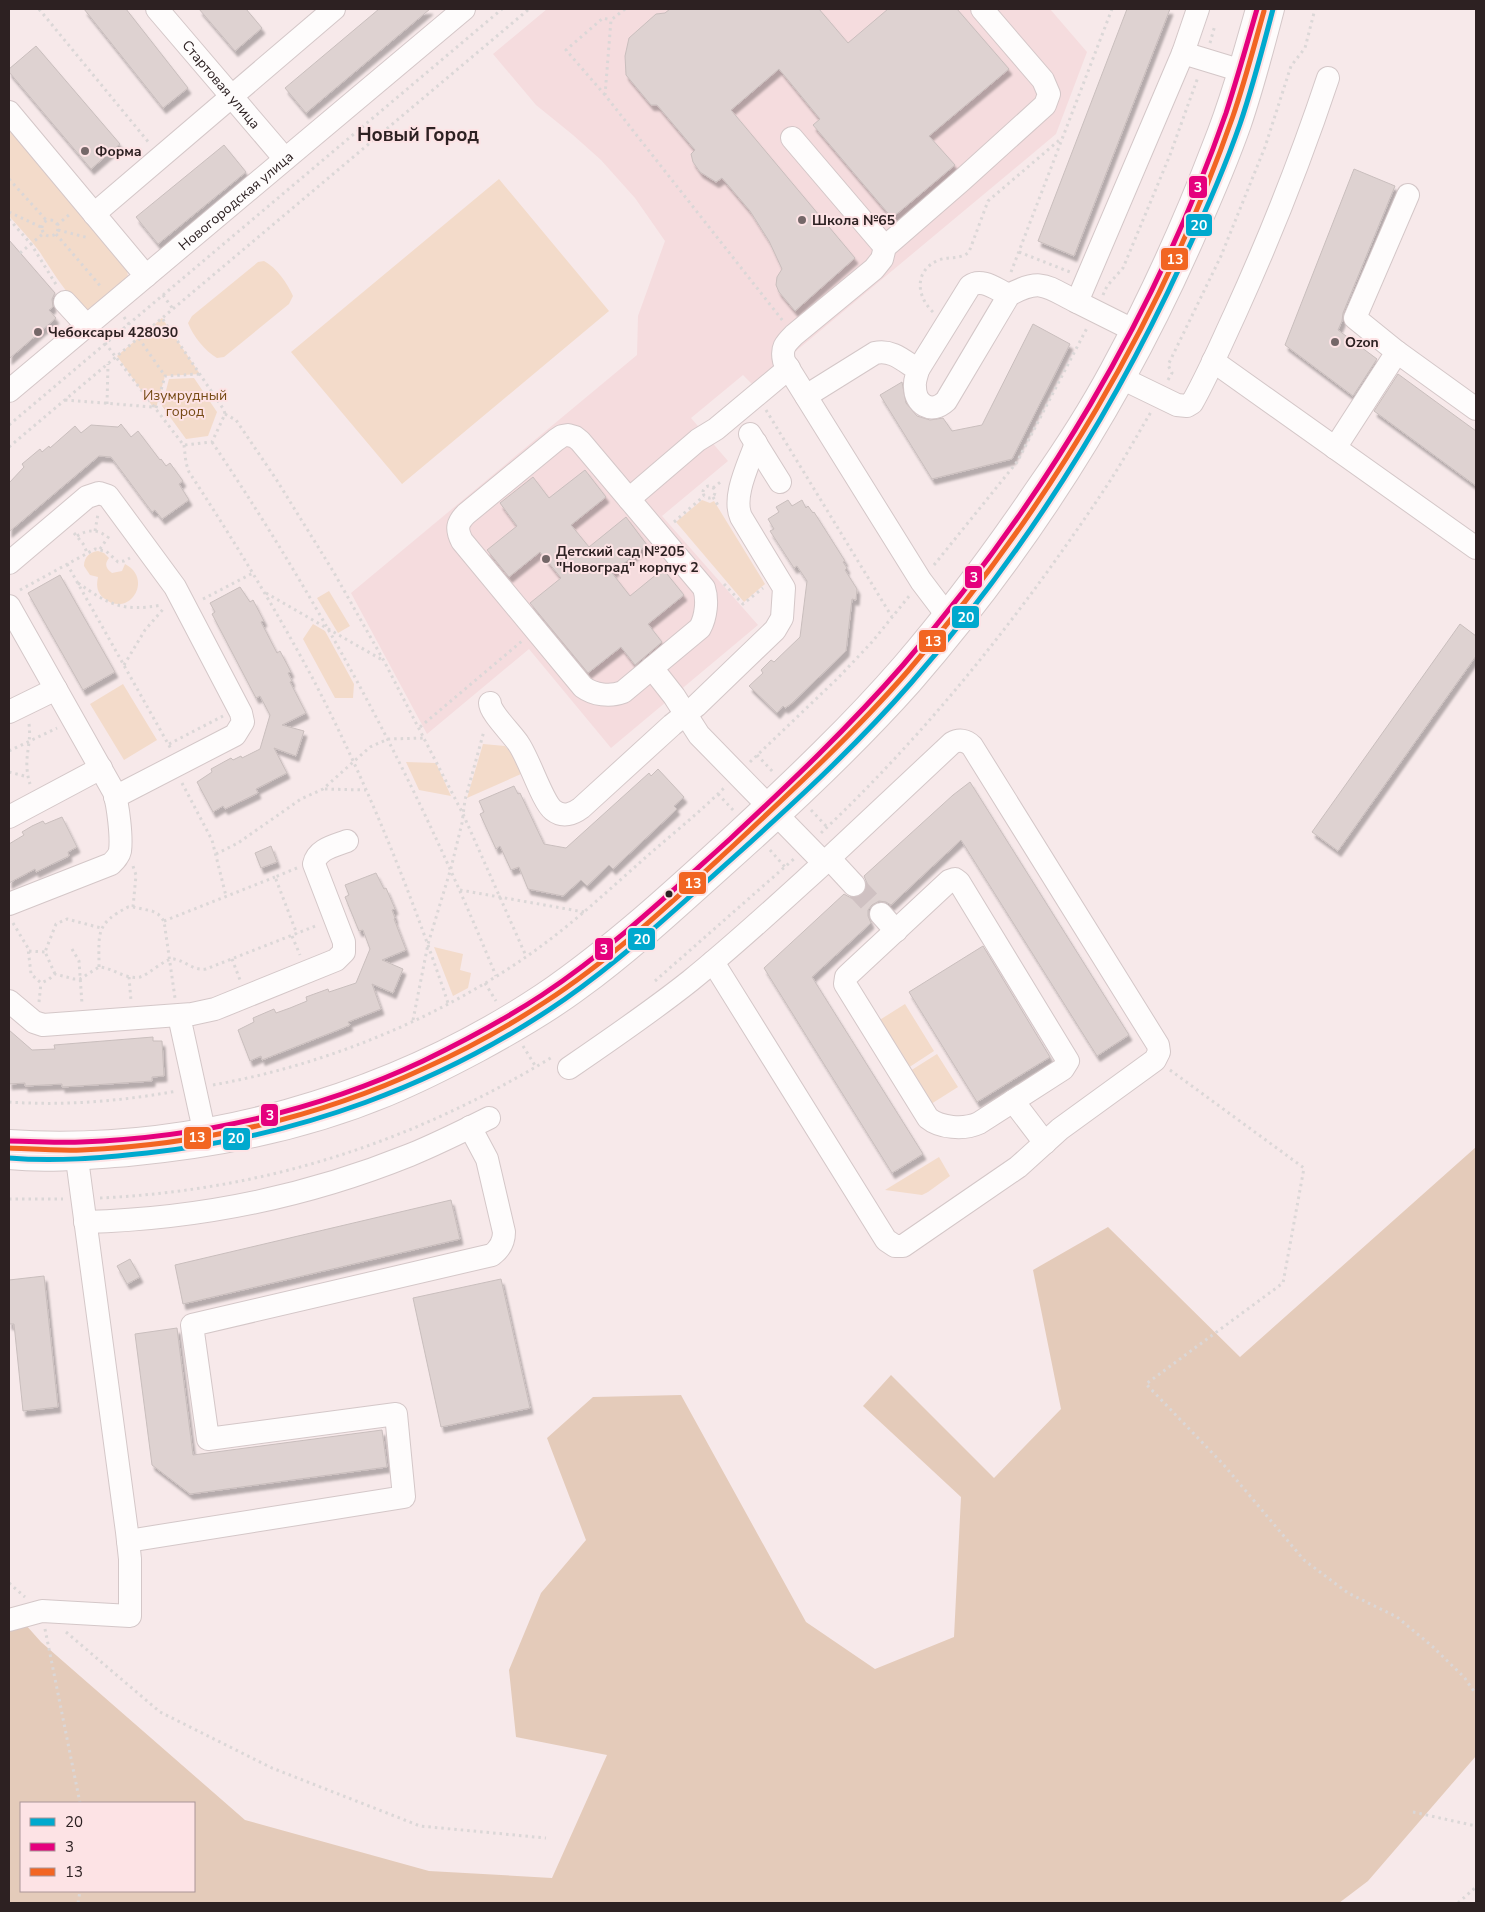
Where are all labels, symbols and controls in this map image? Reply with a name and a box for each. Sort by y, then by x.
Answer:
street label: Стартовая улица [178,36,265,133]
district label: Новый Город [357,122,479,148]
place label: Форма [95,142,142,161]
marker: Форма [79,145,91,157]
street label: Новогородская улица [174,147,297,254]
line badge: 3 [1188,175,1208,199]
text: 3 [1194,178,1202,197]
place label: Школа №65 [812,211,895,230]
line badge: 20 [1185,213,1213,237]
marker: Школа №65 [796,214,808,226]
text: 20 [1191,216,1207,235]
line badge: 13 [1160,247,1189,271]
text: 13 [1167,250,1183,269]
place label: Чебоксары 428030 [48,323,178,342]
marker: Чебоксары 428030 [32,326,44,338]
place label: Ozon [1345,333,1379,352]
marker: Ozon [1329,336,1341,348]
park label: Изумрудный город [143,386,227,421]
place label: Детский сад №205 "Новоград" корпус 2 [556,542,699,577]
marker: Детский сад №205 "Новоград" корпус 2 [540,553,552,565]
line badge: 3 [964,565,983,589]
text: 3 [970,568,978,587]
line badge: 20 [951,605,980,629]
text: 20 [958,608,974,627]
line badge: 13 [918,629,947,653]
text: 13 [925,632,941,651]
line badge: 13 [678,871,707,895]
text: 13 [685,874,701,893]
unlabelled marker [664,889,674,899]
line badge: 20 [627,927,656,951]
text: 20 [634,930,650,949]
line badge: 3 [594,937,614,961]
text: 3 [600,940,608,959]
line badge: 3 [260,1103,279,1127]
text: 3 [266,1106,274,1125]
line badge: 13 [183,1126,212,1150]
line badge: 20 [222,1127,251,1151]
text: 13 [189,1128,205,1147]
text: 20 [228,1129,244,1148]
legend [20,1802,195,1892]
text: 20 [65,1812,83,1832]
text: 3 [65,1837,74,1857]
text: 13 [65,1862,83,1882]

